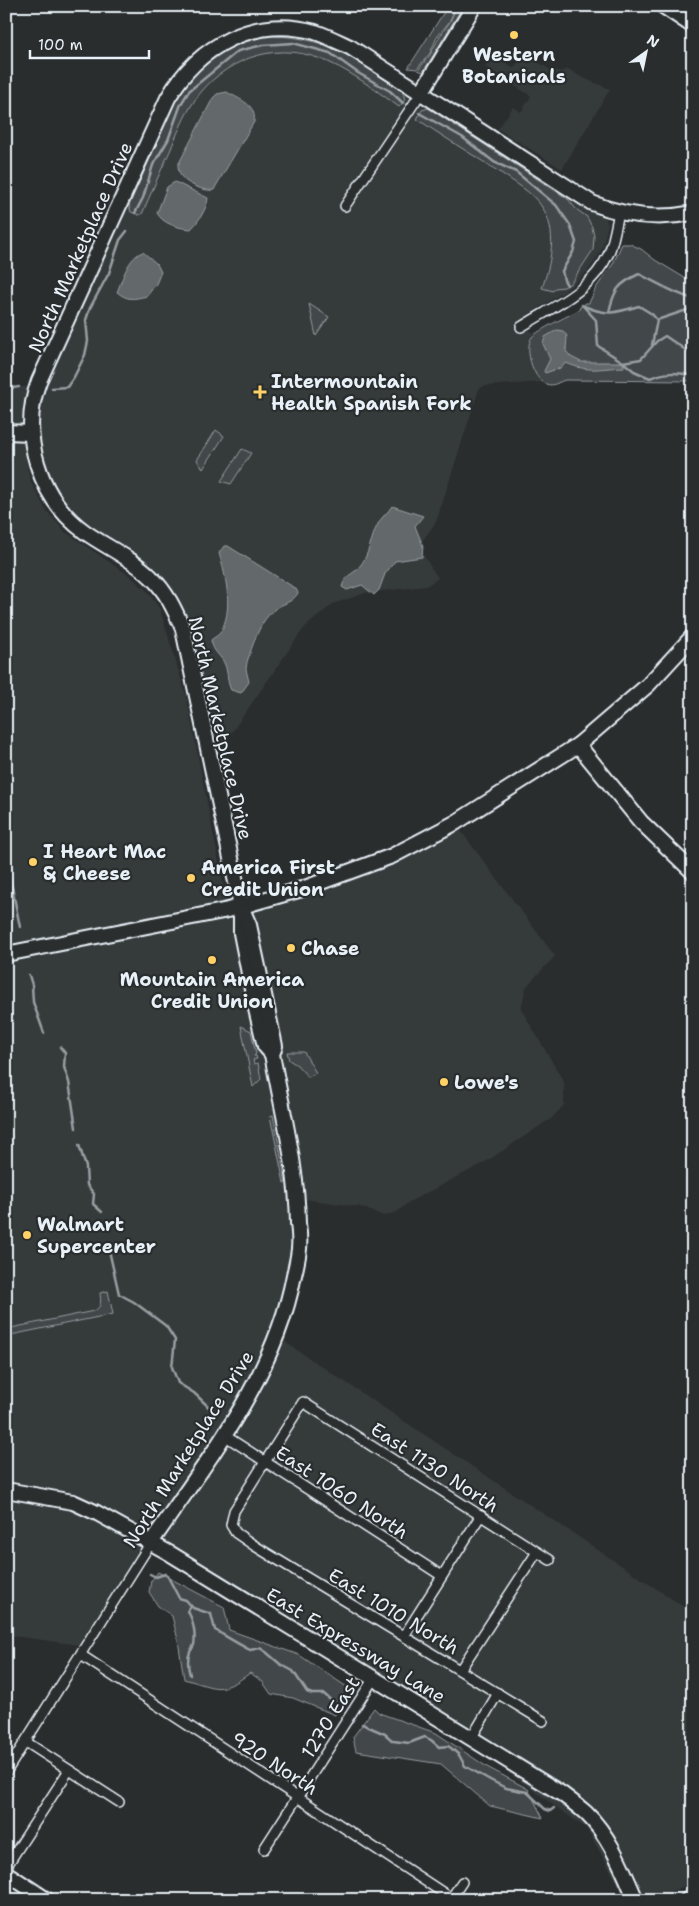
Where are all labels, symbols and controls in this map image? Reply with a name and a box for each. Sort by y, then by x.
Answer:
scale bar [30,28,149,60]
north arrow [622,28,672,78]
marker: Western Botanicals [508,29,520,41]
text: N [644,31,663,52]
text: 100 m [38,35,83,55]
place label: Western Botanicals [462,42,566,89]
street label: North Marketplace Drive [23,138,138,357]
place label: Intermountain Health Spanish Fork [271,369,472,416]
marker: Intermountain Health Spanish Fork [253,385,267,399]
street label: North Marketplace Drive [183,614,258,842]
place label: I Heart Mac & Cheese [43,839,166,886]
place label: America First Credit Union [201,855,335,902]
marker: I Heart Mac & Cheese [27,856,39,868]
marker: America First Credit Union [185,872,197,884]
place label: Chase [301,936,360,961]
marker: Chase [285,942,297,954]
marker: Mountain America Credit Union [206,954,218,966]
place label: Mountain America Credit Union [120,967,304,1014]
place label: Lowe's [454,1070,519,1095]
marker: Lowe's [438,1076,450,1088]
place label: Walmart Supercenter [37,1212,156,1259]
marker: Walmart Supercenter [21,1229,33,1241]
street label: North Marketplace Drive [117,1346,260,1553]
street label: East 1130 North [366,1417,504,1518]
street label: East 1060 North [270,1440,413,1545]
street label: East 1010 North [324,1563,464,1660]
street label: East Expressway Lane [261,1582,450,1709]
street label: 1270 East [295,1672,365,1763]
street label: 920 North [227,1726,323,1801]

